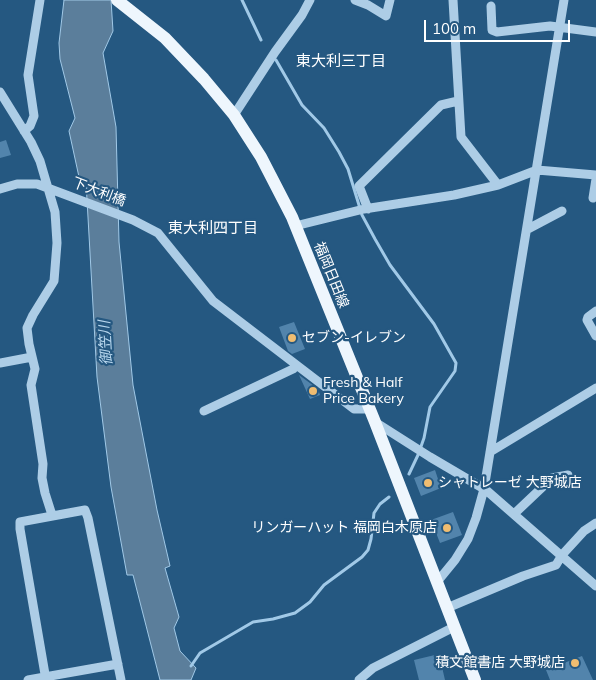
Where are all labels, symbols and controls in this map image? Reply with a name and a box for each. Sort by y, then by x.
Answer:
scale bar [426,10,572,42]
text: 100 m [432,19,476,38]
district label: 東大利三丁目 [296,52,386,70]
street label: 下大利橋 [70,174,128,210]
district label: 東大利四丁目 [168,219,258,237]
street label: 福岡日田線 [310,239,352,311]
water label: 御笠川 [96,320,116,366]
place label: セブン-イレブン [302,330,406,346]
marker: セブン-イレブン [286,332,298,344]
place label: Fresh & Half Price Bakery [323,375,404,408]
marker: Fresh & Half Price Bakery [307,385,319,397]
place label: シャトレーゼ 大野城店 [438,475,582,491]
marker: シャトレーゼ 大野城店 [422,477,434,489]
place label: リンガーハット 福岡白木原店 [251,520,437,536]
marker: リンガーハット 福岡白木原店 [441,522,453,534]
place label: 積文館書店 大野城店 [435,655,565,671]
marker: 積文館書店 大野城店 [569,657,581,669]

